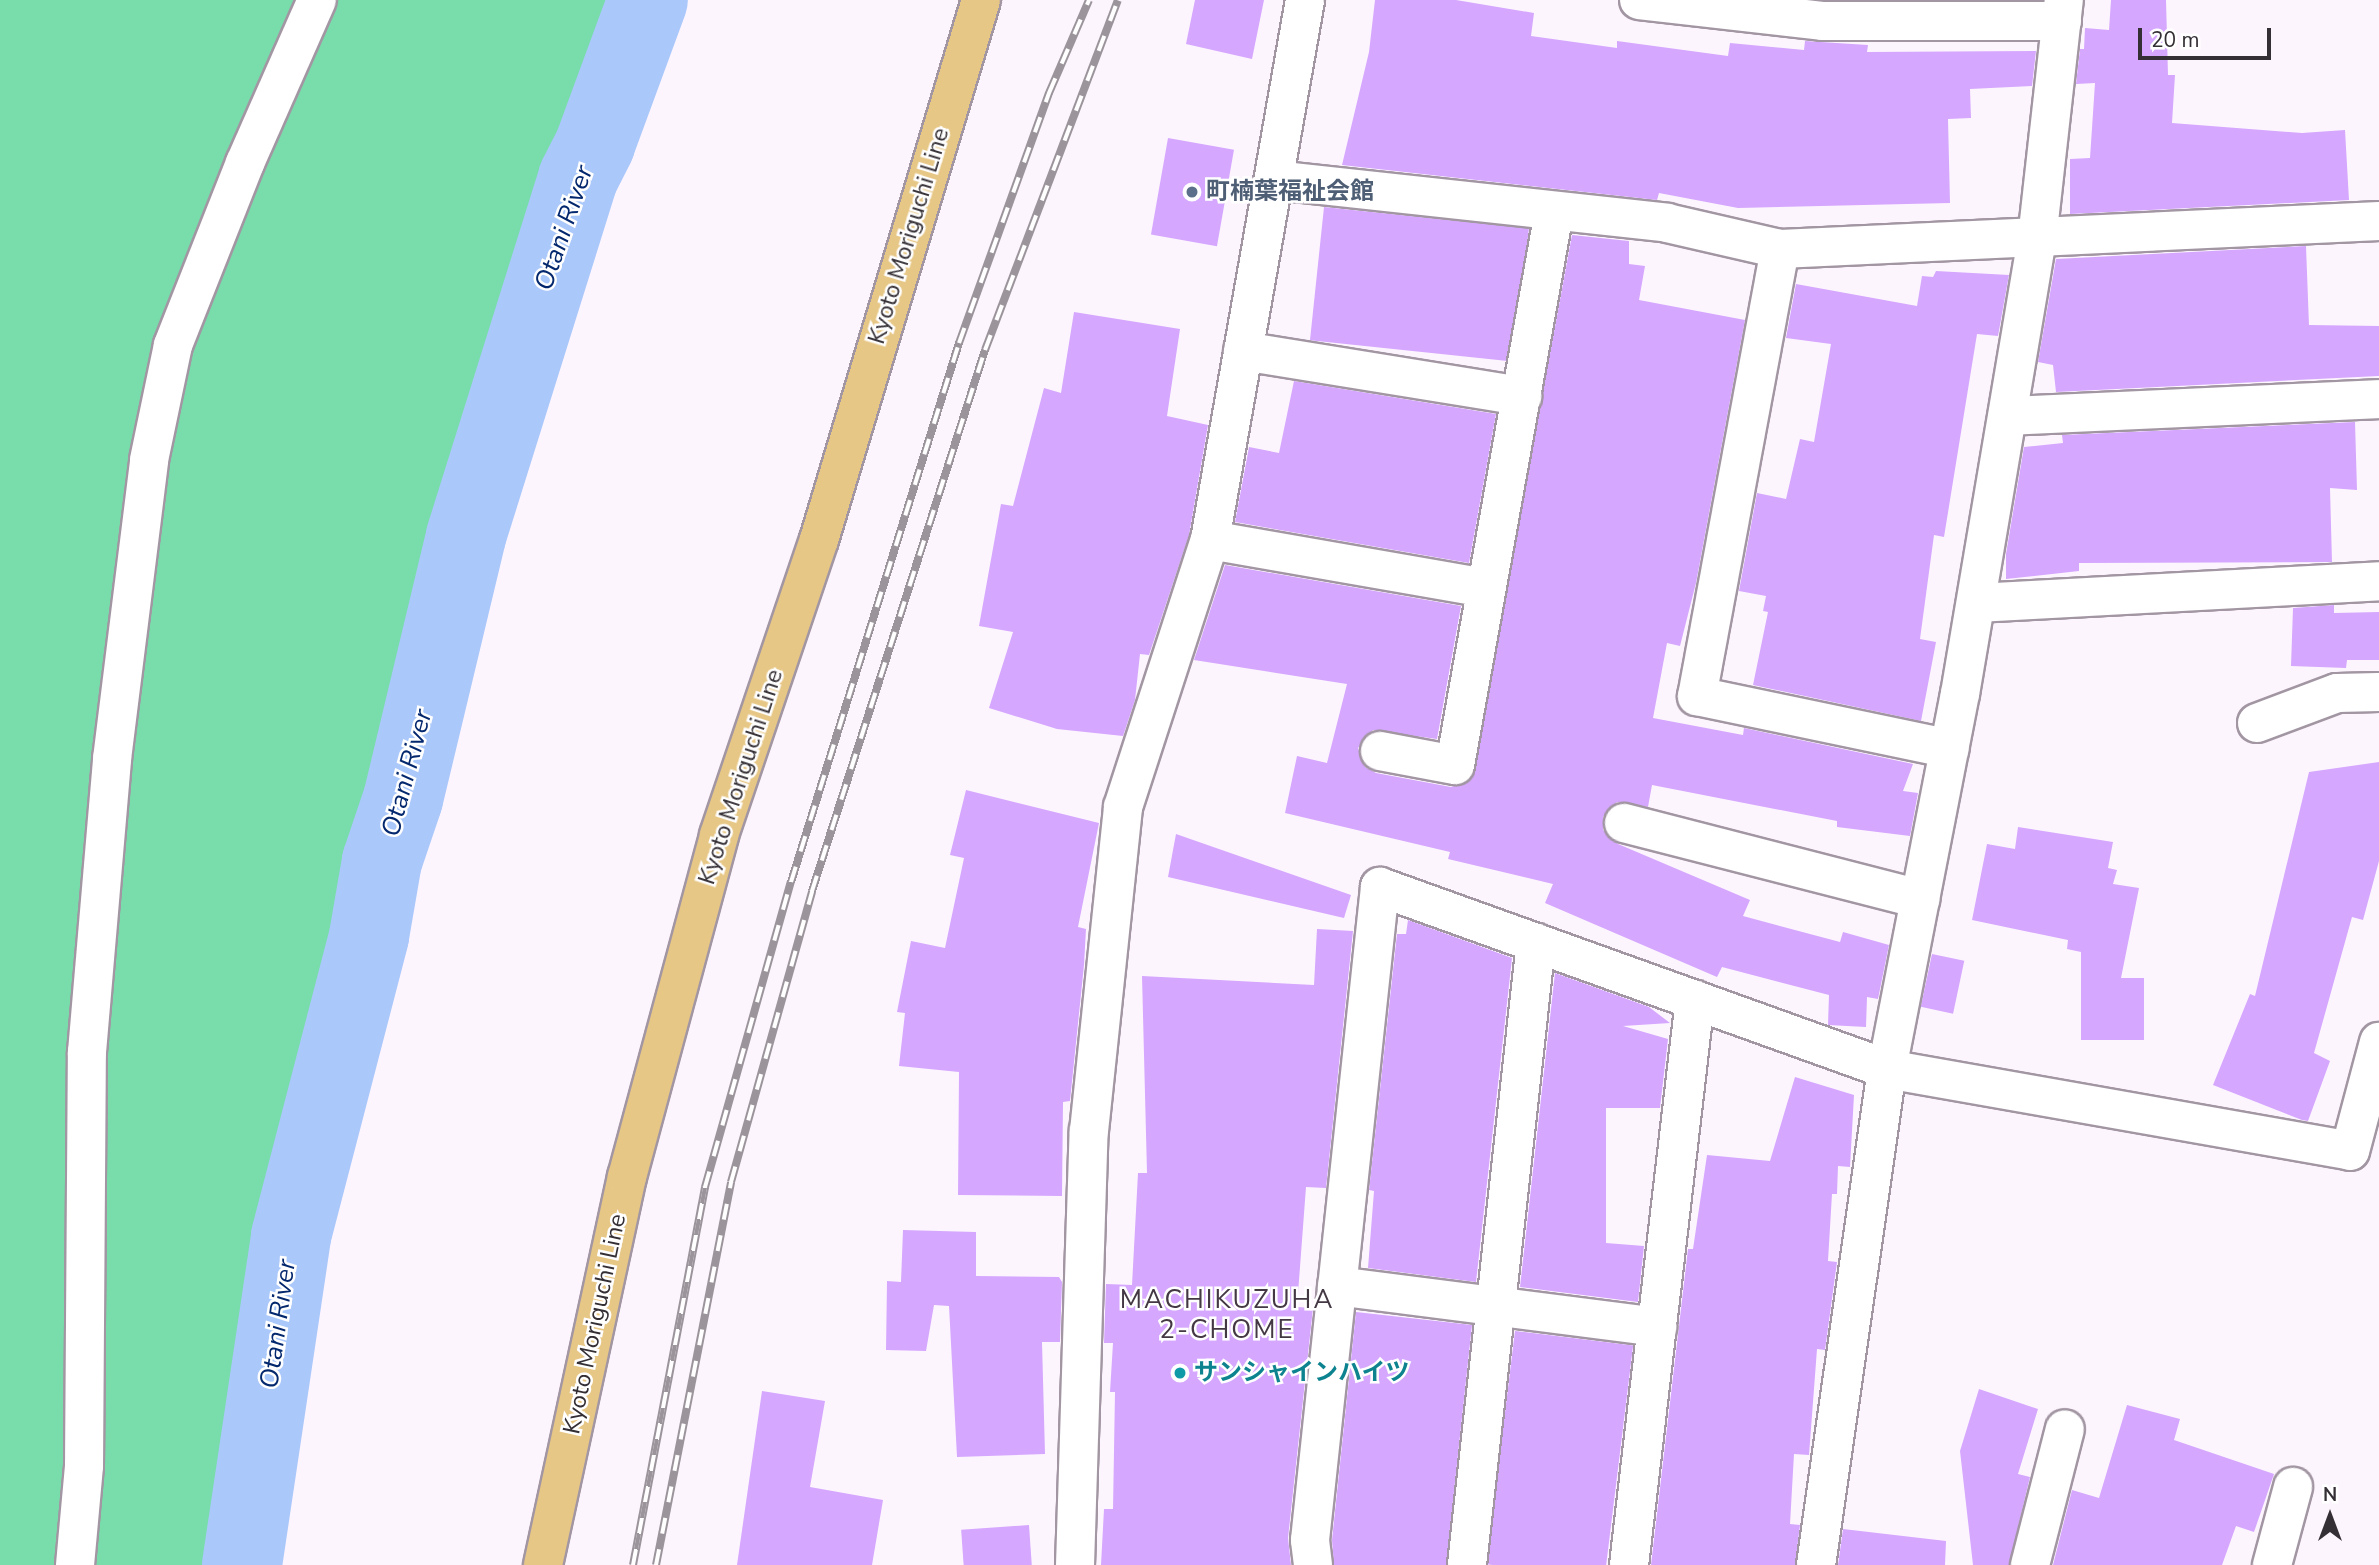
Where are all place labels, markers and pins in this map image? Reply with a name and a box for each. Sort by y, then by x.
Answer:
place label: 町楠葉福祉会館 [1206,178,1374,206]
marker: 町楠葉福祉会館 [1184,184,1200,200]
place label: サンシャインハイツ [1194,1359,1410,1387]
marker: サンシャインハイツ [1172,1365,1188,1381]

